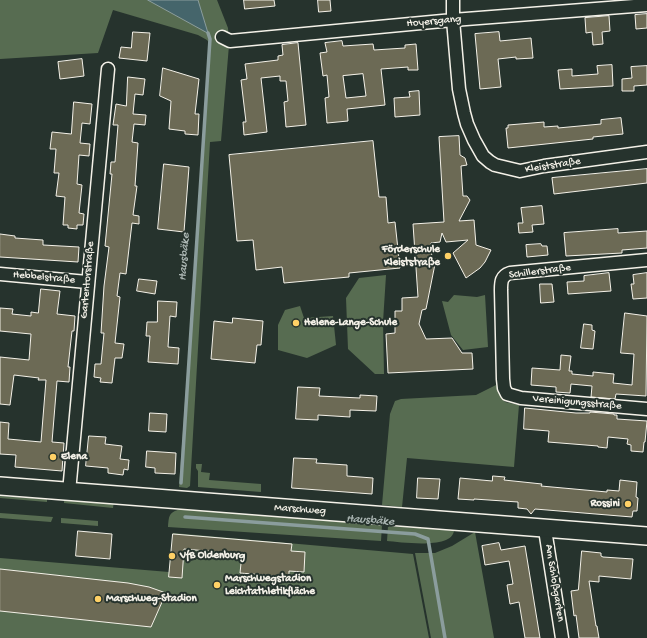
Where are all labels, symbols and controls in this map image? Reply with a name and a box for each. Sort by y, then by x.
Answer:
street label: Hoyersgang [406,13,462,31]
street label: Kleiststraße [524,155,582,177]
water label: Hausbäke [176,233,194,281]
street label: Gartentorstraße [78,241,98,319]
place label: Förderschule Kleiststraße [382,243,440,269]
marker: Förderschule Kleiststraße [443,251,453,261]
street label: Schillerstraße [508,262,572,282]
street label: Hebbelstraße [12,269,76,287]
place label: Helene-Lange-Schule [304,316,397,330]
marker: Helene-Lange-Schule [291,318,301,328]
street label: Vereinigungsstraße [532,393,622,413]
place label: Elena [61,450,87,464]
marker: Elena [48,452,58,462]
place label: Rossini [590,497,620,511]
marker: Rossini [623,499,633,509]
street label: Marschweg [274,502,326,518]
water label: Hausbäke [346,512,394,530]
street label: Am Schloßgarten [541,543,567,623]
place label: VfB Oldenburg [180,549,245,563]
marker: VfB Oldenburg [167,551,177,561]
place label: Marschwegstadion Leichtathletikfläche [225,572,315,598]
marker: Marschwegstadion Leichtathletikfläche [212,580,222,590]
place label: Marschweg-Stadion [106,592,197,606]
marker: Marschweg-Stadion [93,594,103,604]

